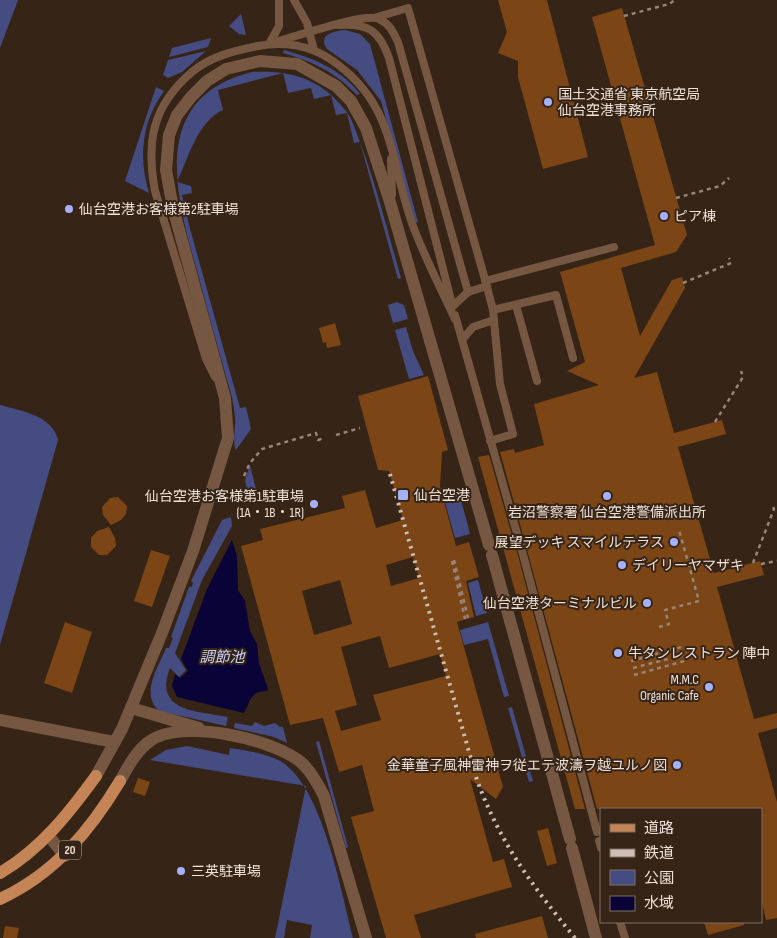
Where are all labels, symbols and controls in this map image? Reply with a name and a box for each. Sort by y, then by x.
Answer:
place label: 国土交通省 東京航空局 仙台空港事務所 [558,86,700,119]
marker: 国土交通省 東京航空局 仙台空港事務所 [542,96,554,108]
place label: 仙台空港お客様第2駐車場 [79,201,239,218]
marker: 仙台空港お客様第2駐車場 [63,203,75,215]
place label: ピア棟 [674,208,716,225]
marker: ピア棟 [658,210,670,222]
place label: 仙台空港 [414,487,470,504]
place label: 仙台空港お客様第1駐車場 (1A・1B・1R) [145,488,304,521]
marker: 仙台空港 [396,488,410,502]
marker: 岩沼警察署 仙台空港警備派出所 [601,490,613,502]
marker: 仙台空港お客様第1駐車場 (1A・1B・1R) [308,498,320,510]
place label: 岩沼警察署 仙台空港警備派出所 [508,504,706,521]
place label: 展望デッキ スマイルテラス [494,534,664,551]
marker: 展望デッキ スマイルテラス [668,536,680,548]
place label: デイリーヤマザキ [632,557,744,574]
marker: デイリーヤマザキ [616,559,628,571]
place label: 仙台空港ターミナルビル [483,595,637,612]
marker: 仙台空港ターミナルビル [641,597,653,609]
place label: 牛タンレストラン 陣中 [628,645,770,662]
marker: 牛タンレストラン 陣中 [612,647,624,659]
water label: 調節池 [199,648,246,667]
place label: M.M.C Organic Cafe [640,671,699,704]
marker: M.M.C Organic Cafe [703,681,715,693]
place label: 金華童子風神雷神ヲ従エテ波濤ヲ越ユルノ図 [387,757,667,774]
marker: 金華童子風神雷神ヲ従エテ波濤ヲ越ユルノ図 [671,759,683,771]
legend [600,808,762,923]
text: 道路 [644,819,674,838]
road number: 20 [59,840,81,860]
text: 鉄道 [644,844,674,863]
place label: 三英駐車場 [191,863,261,880]
marker: 三英駐車場 [175,865,187,877]
text: 公園 [644,869,674,888]
text: 水域 [644,894,674,913]

